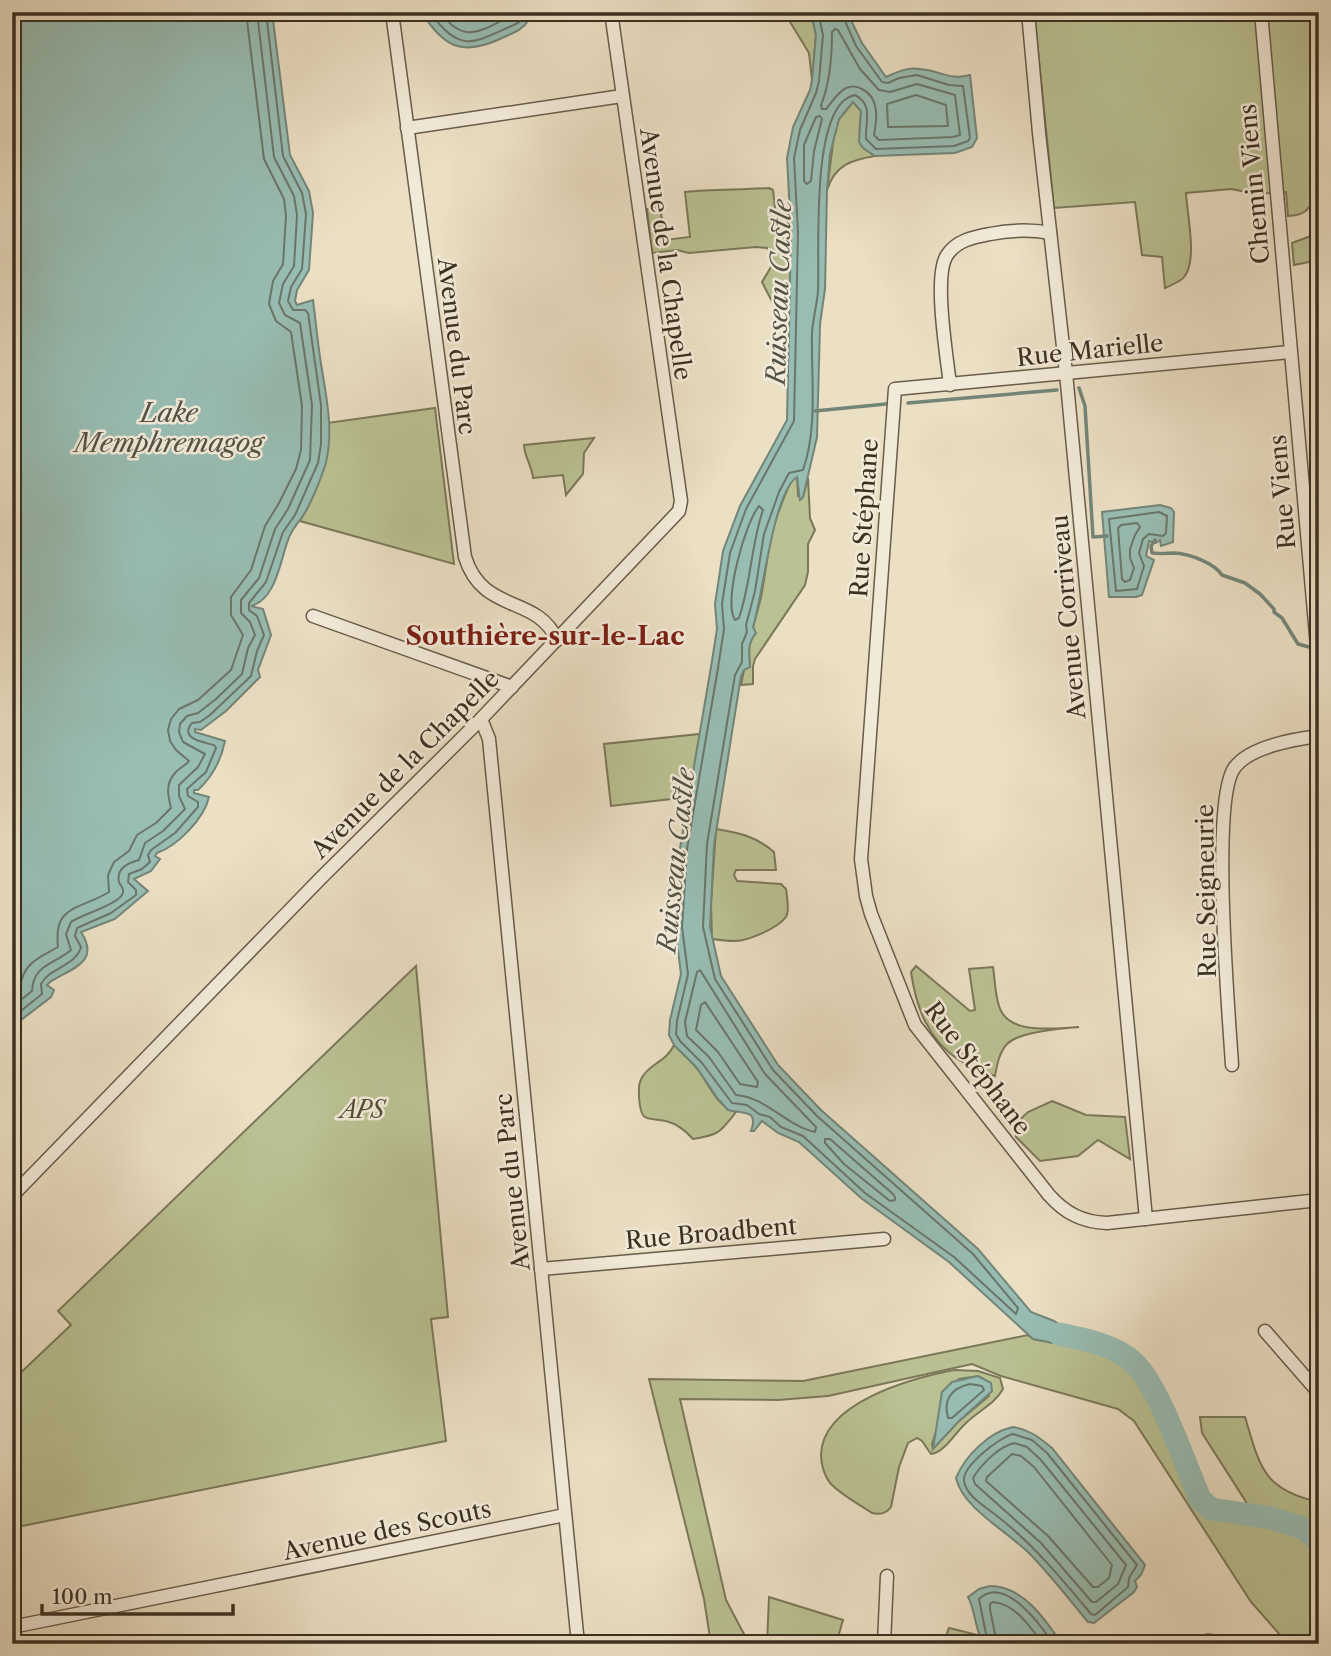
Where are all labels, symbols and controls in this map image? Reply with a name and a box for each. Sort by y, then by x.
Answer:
street label: Chemin Viens [1233,103,1275,265]
street label: Avenue de la Chapelle [634,125,698,382]
water label: Ruisseau Castle [760,197,798,387]
street label: Avenue du Parc [432,255,482,436]
street label: Rue Marielle [1015,328,1165,372]
water label: Lake Memphremagog [72,397,266,459]
street label: Rue Viens [1263,434,1301,550]
street label: Rue Stéphane [844,437,884,599]
street label: Avenue Corriveau [1045,513,1091,722]
district label: Southière-sur-le-Lac [405,620,685,652]
street label: Avenue de la Chapelle [304,664,505,865]
water label: Ruisseau Castle [650,765,702,956]
street label: Rue Seigneurie [1190,804,1222,978]
street label: Rue Stéphane [918,996,1038,1140]
street label: Avenue du Parc [488,1092,536,1273]
park label: APS [336,1095,387,1124]
street label: Rue Broadbent [624,1211,798,1255]
street label: Avenue des Scouts [279,1494,494,1566]
scale bar [42,1572,233,1616]
text: 100 m [52,1584,113,1609]

